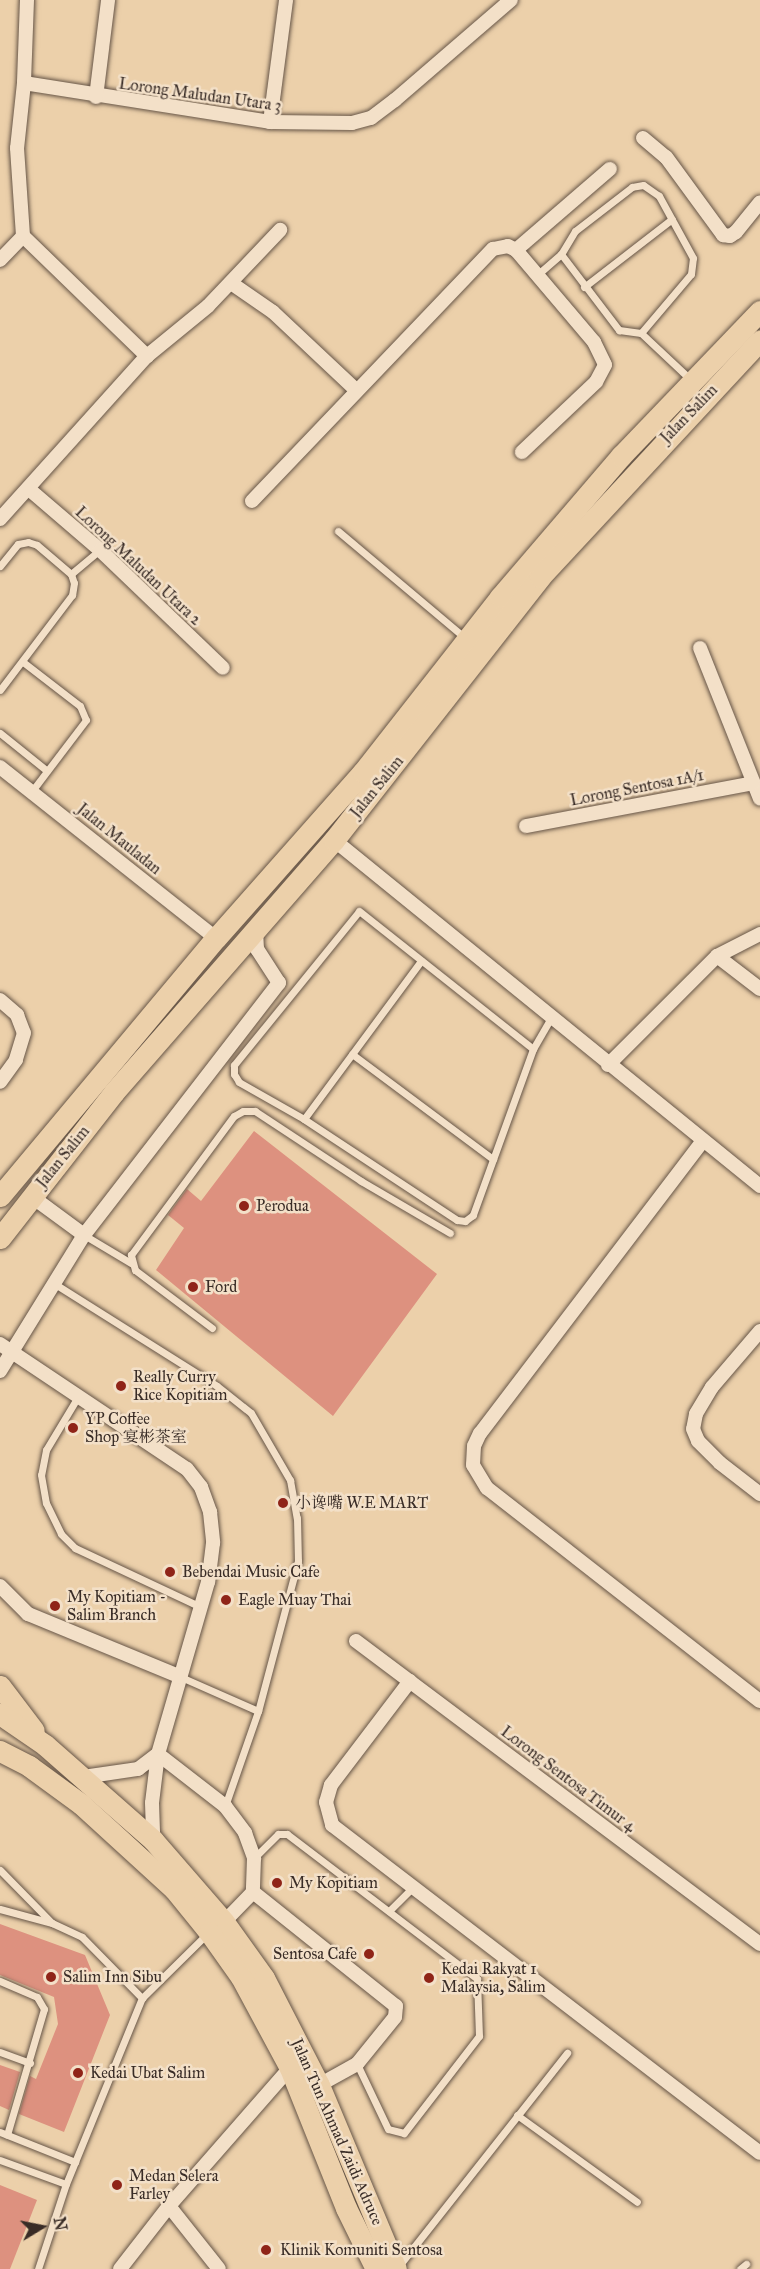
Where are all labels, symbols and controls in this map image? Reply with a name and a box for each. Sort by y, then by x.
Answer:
street label: Lorong Maludan Utara 3 [118,74,282,116]
street label: Jalan Salim [656,381,722,447]
street label: Lorong Maludan Utara 2 [71,503,205,629]
street label: Jalan Salim [346,752,408,822]
street label: Lorong Sentosa 1A/1 [569,766,705,810]
street label: Jalan Mauladan [73,799,165,879]
street label: Jalan Salim [32,1122,94,1192]
place label: Perodua [256,1196,309,1216]
marker: Perodua [237,1199,251,1213]
place label: Ford [205,1277,237,1297]
marker: Ford [186,1280,200,1294]
place label: Really Curry Rice Kopitiam [133,1367,227,1405]
marker: Really Curry Rice Kopitiam [114,1379,128,1393]
place label: YP Coffee Shop 宴彬茶室 [85,1409,187,1447]
marker: YP Coffee Shop 宴彬茶室 [66,1421,80,1435]
place label: 小谗嘴 W.E MART [295,1493,428,1513]
marker: 小谗嘴 W.E MART [276,1496,290,1510]
place label: Bebendai Music Cafe [182,1562,320,1582]
marker: Bebendai Music Cafe [163,1565,177,1579]
place label: My Kopitiam - Salim Branch [67,1587,166,1625]
place label: Eagle Muay Thai [238,1590,351,1610]
marker: Eagle Muay Thai [219,1593,233,1607]
marker: My Kopitiam - Salim Branch [48,1599,62,1613]
street label: Lorong Sentosa Timur 4 [497,1722,639,1836]
place label: My Kopitiam [289,1873,378,1893]
marker: My Kopitiam [270,1876,284,1890]
place label: Sentosa Cafe [273,1944,357,1964]
marker: Sentosa Cafe [362,1947,376,1961]
place label: Kedai Rakyat 1 Malaysia, Salim [441,1959,546,1997]
place label: Salim Inn Sibu [63,1967,162,1987]
marker: Salim Inn Sibu [44,1970,58,1984]
marker: Kedai Rakyat 1 Malaysia, Salim [422,1971,436,1985]
street label: Jalan Tun Ahmad Zaidi Adruce [287,2036,387,2228]
place label: Kedai Ubat Salim [90,2063,205,2083]
marker: Kedai Ubat Salim [71,2066,85,2080]
place label: Medan Selera Farley [129,2166,218,2204]
marker: Medan Selera Farley [110,2178,124,2192]
north arrow [12,2197,72,2257]
text: N [50,2215,71,2232]
place label: Klinik Komuniti Sentosa [280,2240,443,2260]
marker: Klinik Komuniti Sentosa [257,2241,275,2259]

